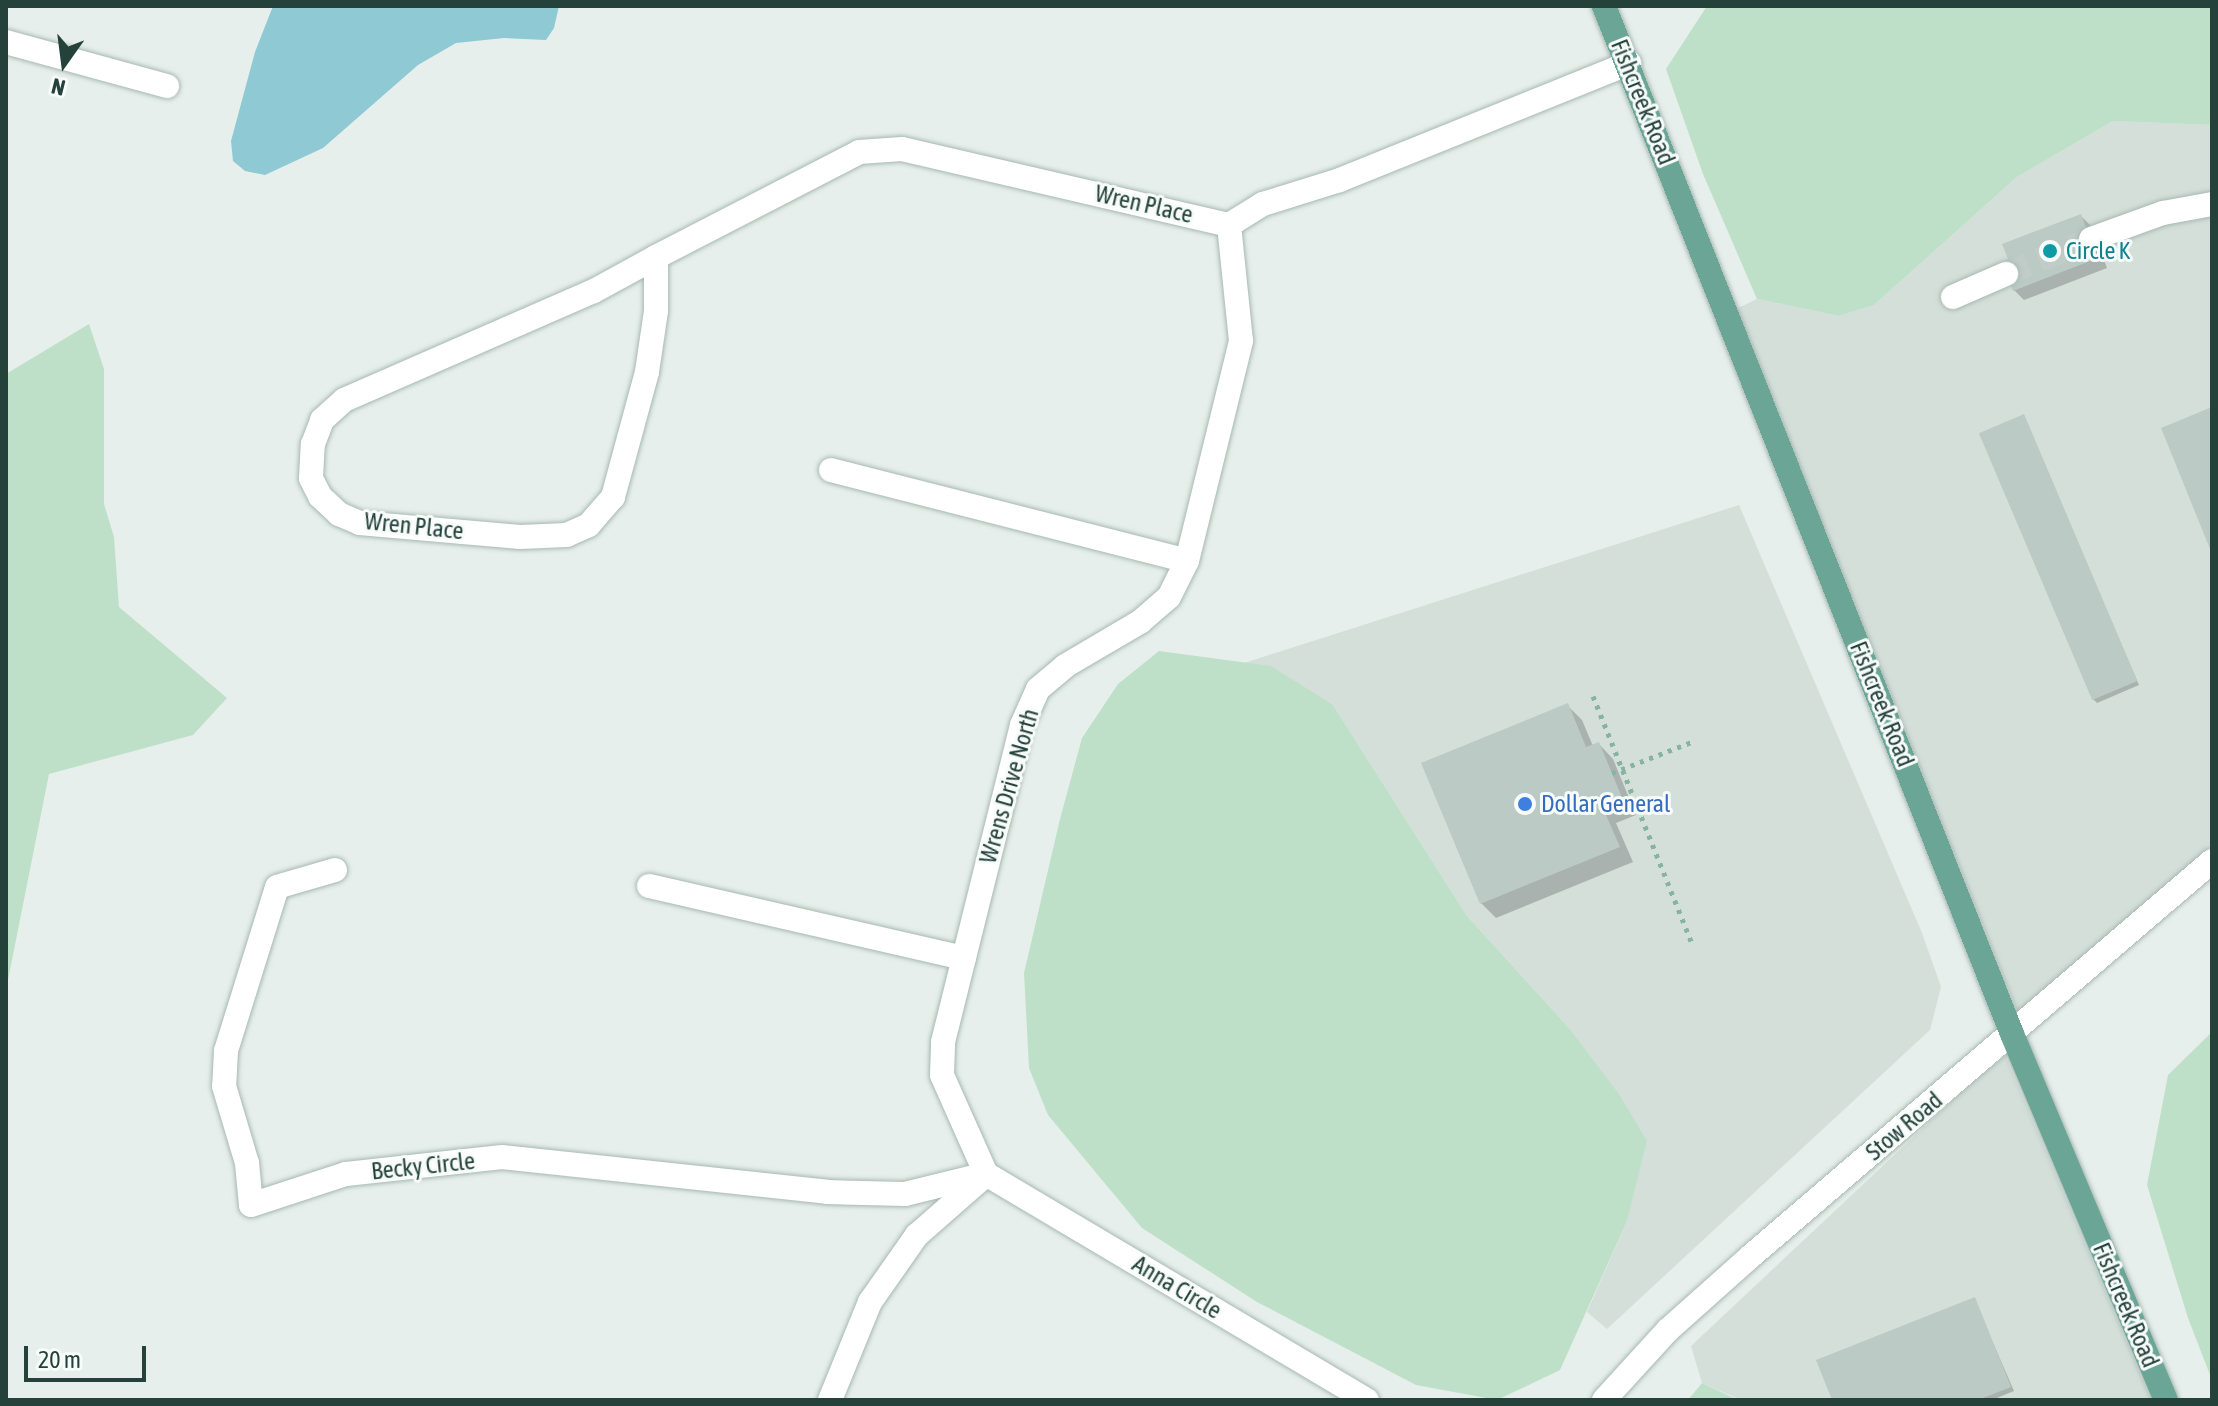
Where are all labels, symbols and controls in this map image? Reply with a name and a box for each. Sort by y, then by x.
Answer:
north arrow [24,24,104,104]
street label: Fishcreek Road [1605,35,1681,169]
text: N [49,73,68,101]
street label: Wren Place [1092,179,1196,229]
place label: Circle K [2066,237,2130,265]
marker: Circle K [2041,242,2059,260]
street label: Wren Place [363,506,465,546]
street label: Fishcreek Road [1844,637,1920,771]
street label: Wrens Drive North [973,705,1045,867]
place label: Dollar General [1541,790,1670,818]
marker: Dollar General [1516,795,1534,813]
street label: Stow Road [1860,1086,1948,1166]
street label: Becky Circle [370,1146,476,1186]
street label: Fishcreek Road [2087,1238,2165,1372]
street label: Anna Circle [1127,1249,1227,1325]
scale bar [28,1330,150,1380]
text: 20 m [38,1346,81,1373]

